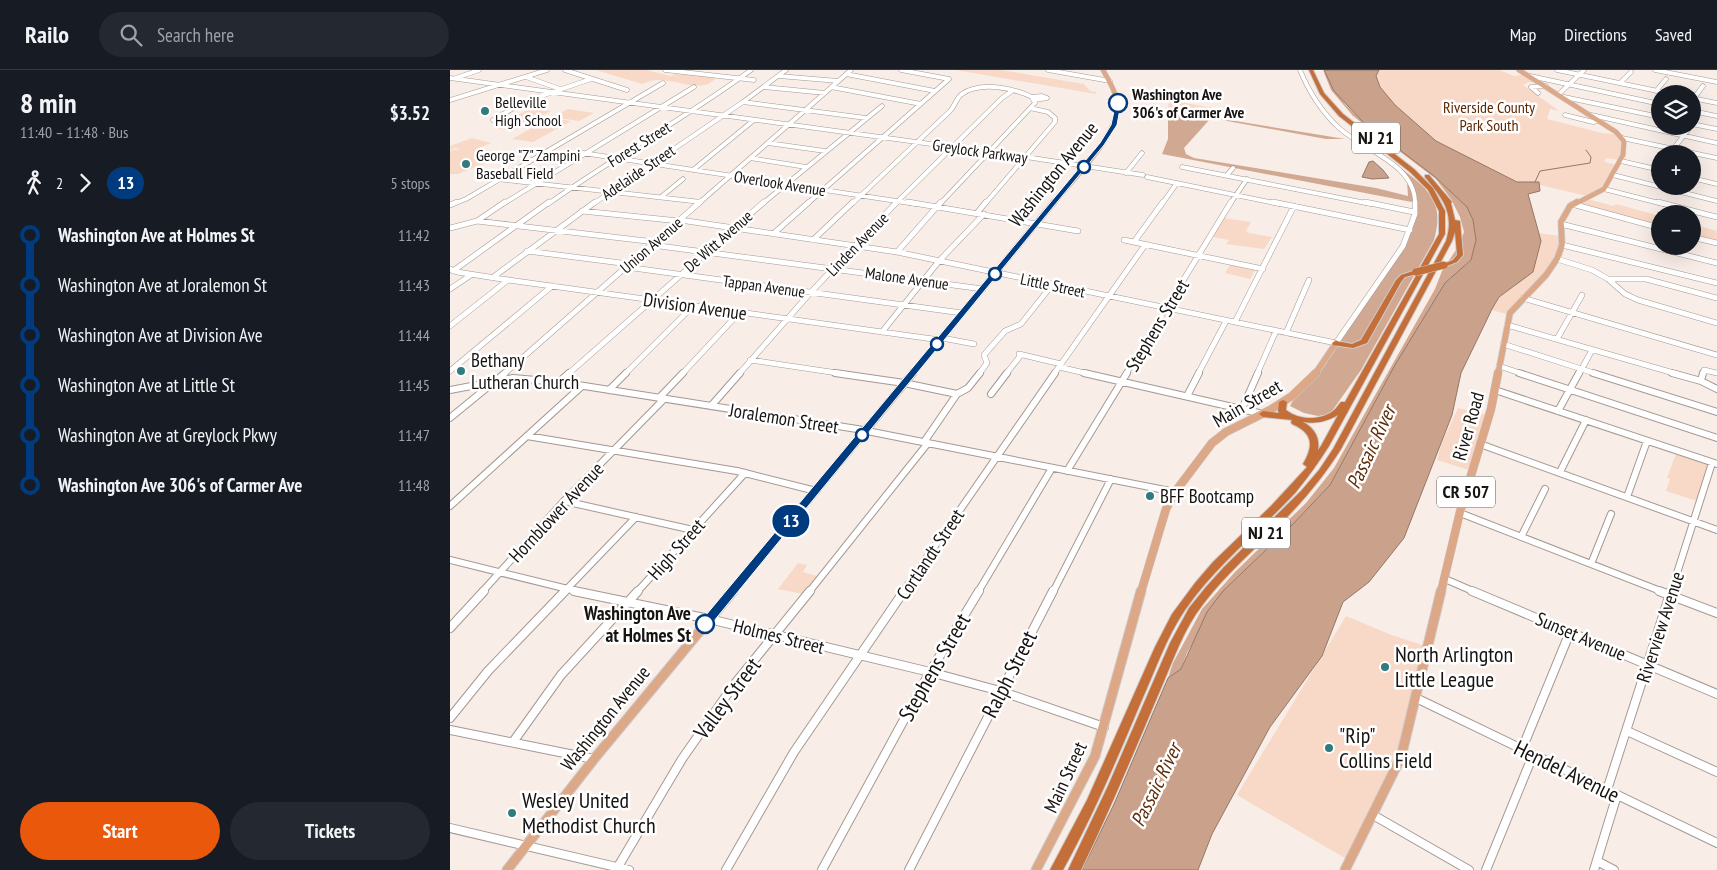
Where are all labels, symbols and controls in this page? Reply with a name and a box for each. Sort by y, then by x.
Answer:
search box [99,12,449,57]
text: Railo [25,19,69,50]
icon: search [117,21,145,49]
text: Search here [157,23,234,47]
text: Map [1510,23,1536,46]
text: Directions [1564,23,1627,46]
text: Saved [1655,23,1692,46]
text: 8 min [20,84,77,121]
place label: Washington Ave 306's of Carmer Ave [1131,84,1245,122]
map controls [1651,85,1701,255]
button: layers [1651,85,1701,135]
place label: Belleville High School [495,92,562,130]
marker: Washington Ave 306's of Carmer Ave [1108,93,1128,113]
park label: Riverside County Park South [1443,97,1535,135]
text: $3.52 [390,101,430,125]
marker: Belleville High School [479,105,491,117]
street label: Forest Street [604,116,675,171]
street label: Washington Avenue [1003,116,1103,231]
text: 11:40 – 11:48 · Bus [20,122,128,142]
road number: NJ 21 [1352,122,1400,154]
street label: Greylock Parkway [931,134,1029,168]
street label: Adelaide Street [597,140,679,204]
place label: George "Z" Zampini Baseball Field [476,145,580,183]
button: + [1651,145,1701,195]
marker: George "Z" Zampini Baseball Field [460,158,472,170]
unlabelled marker [1077,160,1091,174]
street label: Overlook Avenue [733,166,827,200]
icon: walk [20,169,48,197]
icon: forward [71,169,99,197]
text: 13 [117,171,134,194]
text: 2 [56,173,63,193]
text: 5 stops [390,173,430,193]
button: − [1651,205,1701,255]
street label: De Witt Avenue [680,206,756,276]
street label: Linden Avenue [822,208,892,280]
street label: Union Avenue [616,212,686,278]
text: Washington Ave at Holmes St [58,223,255,247]
text: 11:42 [398,225,430,245]
street label: Malone Avenue [864,262,950,294]
unlabelled marker [988,267,1002,281]
street label: Little Street [1019,268,1088,302]
street label: Tappan Avenue [722,270,806,302]
text: Washington Ave at Joralemon St [58,273,267,297]
street label: Stephens Street [1120,274,1194,376]
text: 11:43 [398,275,430,295]
street label: Division Avenue [642,287,748,325]
text: Washington Ave at Division Ave [58,323,263,347]
text: 11:44 [398,325,430,345]
unlabelled marker [930,337,944,351]
place label: Bethany Lutheran Church [471,348,579,394]
marker: Bethany Lutheran Church [455,365,467,377]
text: Washington Ave at Little St [58,373,235,397]
street label: Main Street [1208,373,1286,432]
text: 11:45 [398,375,430,395]
street label: River Road [1447,389,1489,463]
street label: Joralemon Street [727,397,841,439]
water label: Passaic River [1340,399,1403,493]
text: Washington Ave at Greylock Pkwy [58,423,277,447]
text: 11:47 [398,425,430,445]
unlabelled marker [855,428,869,442]
street label: Hornblower Avenue [503,457,609,567]
text: Washington Ave 306's of Carmer Ave [58,473,302,497]
text: 11:48 [398,475,430,495]
road number: CR 507 [1437,477,1495,508]
place label: BFF Bootcamp [1160,484,1254,508]
marker: BFF Bootcamp [1144,490,1156,502]
street label: Cortlandt Street [891,503,970,604]
line badge: 13 [768,505,814,537]
text: 13 [782,509,800,532]
street label: High Street [642,513,710,585]
road number: NJ 21 [1242,518,1290,548]
street label: Riverview Avenue [1631,568,1689,686]
place label: Washington Ave at Holmes St [583,601,691,647]
street label: Sunset Avenue [1532,606,1630,666]
street label: Stephens Street [892,608,976,726]
street label: Holmes Street [731,613,828,659]
marker: Washington Ave at Holmes St [695,614,715,634]
street label: Ralph Street [975,626,1043,722]
place label: North Arlington Little League [1395,640,1513,693]
street label: Valley Street [687,652,767,745]
street label: Washington Avenue [555,660,655,775]
marker: North Arlington Little League [1379,661,1391,673]
place label: "Rip" Collins Field [1339,721,1432,774]
street label: Hendel Avenue [1510,733,1624,809]
street label: Main Street [1038,737,1092,816]
water label: Passaic River [1125,737,1188,831]
marker: "Rip" Collins Field [1323,742,1335,754]
place label: Wesley United Methodist Church [522,786,656,839]
button: Start [20,802,220,860]
button: Tickets [230,802,430,860]
marker: Wesley United Methodist Church [506,807,518,819]

